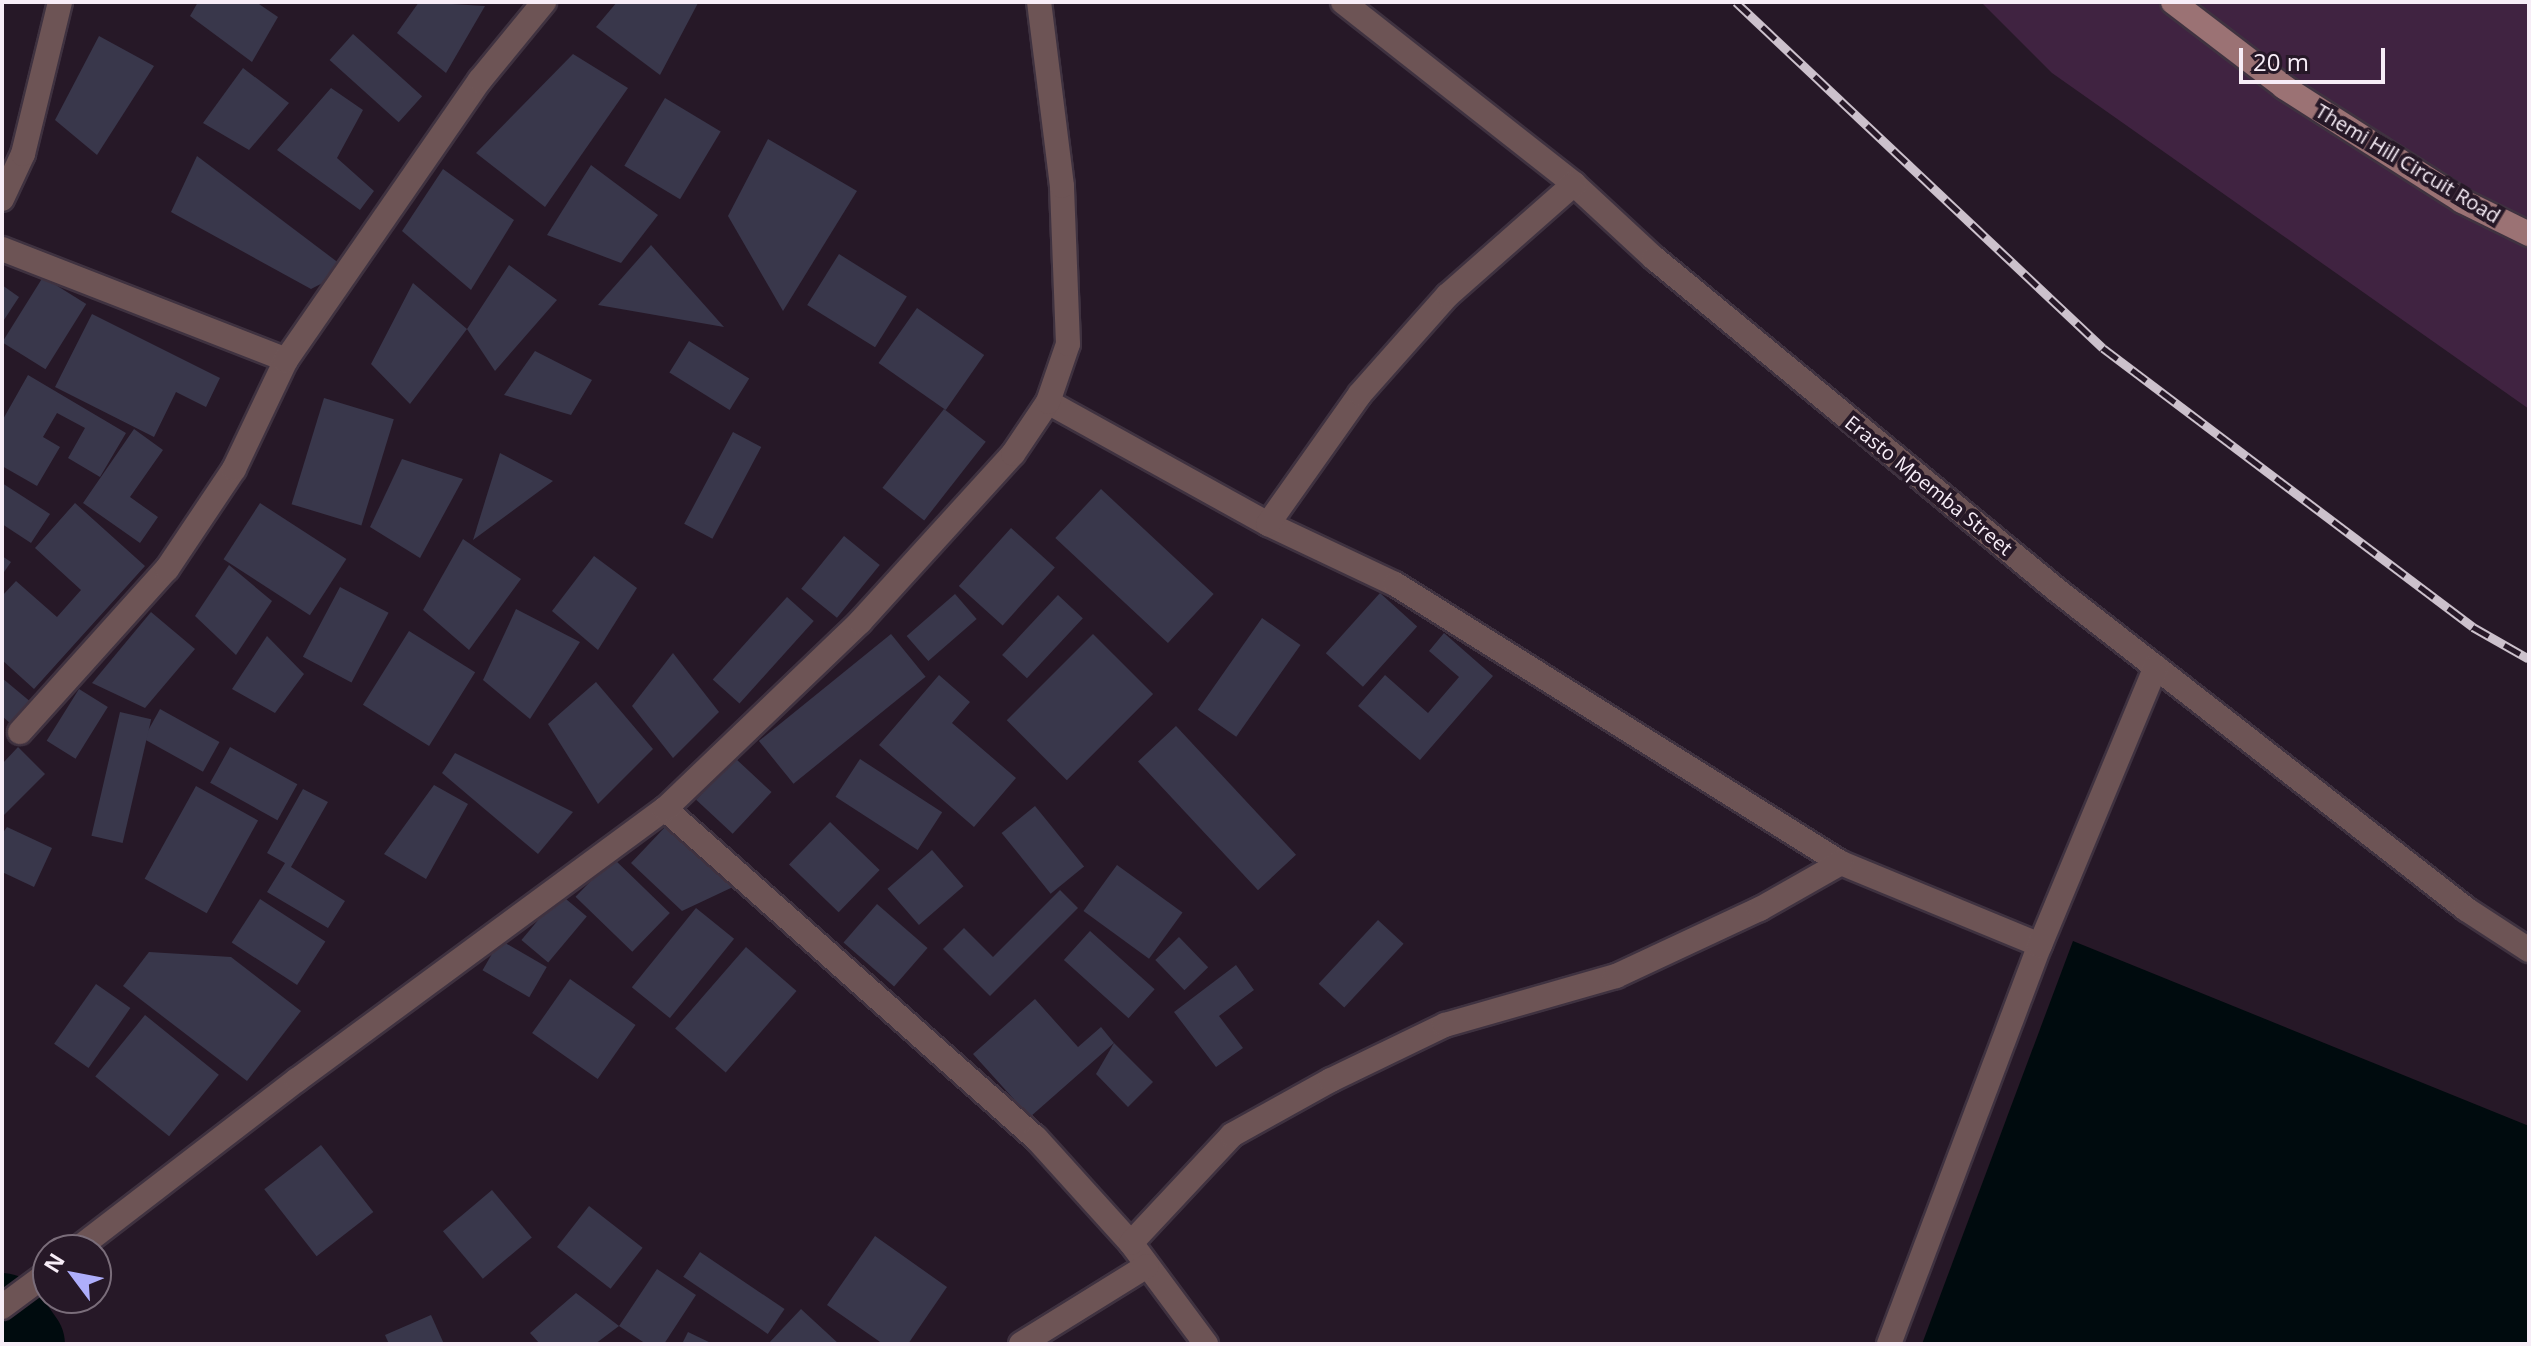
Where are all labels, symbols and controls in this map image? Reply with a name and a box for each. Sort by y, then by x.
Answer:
scale bar [2243,32,2389,82]
text: 20 m [2253,45,2309,78]
street label: Themi Hill Circuit Road [2311,98,2505,228]
street label: Erasto Mpemba Street [1840,410,2018,560]
north arrow [32,1234,112,1314]
text: N [36,1247,71,1278]

